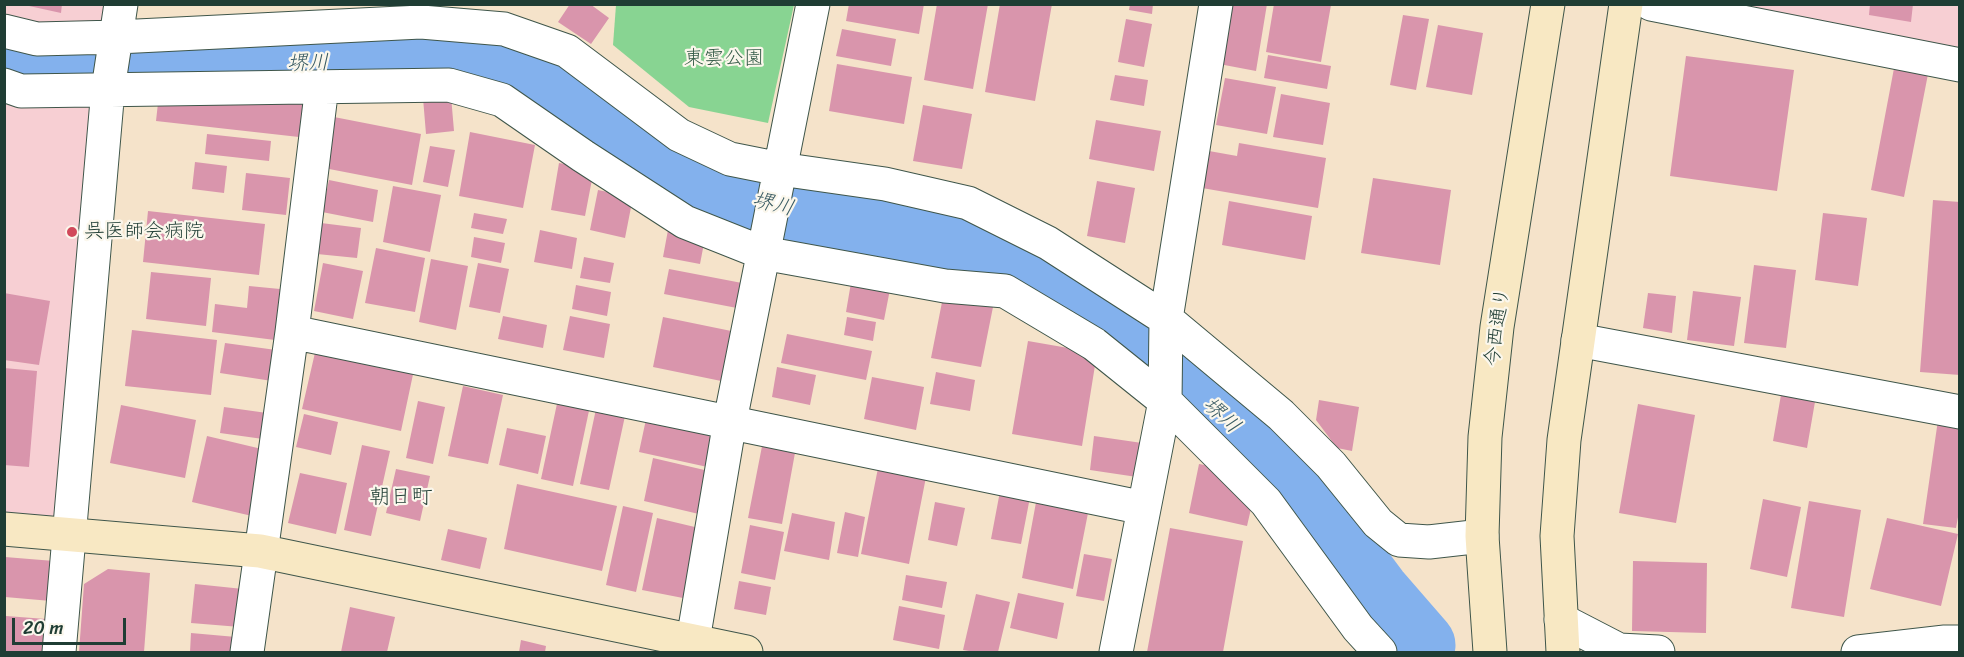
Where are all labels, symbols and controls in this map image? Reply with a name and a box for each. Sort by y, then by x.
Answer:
park label: 東雲公園 [684,47,764,71]
water label: 堺川 [287,51,329,77]
water label: 堺川 [750,188,796,222]
place label: 呉医師会病院 [84,220,204,244]
marker: 呉医師会病院 [65,225,79,239]
street label: 今西通り [1481,286,1515,368]
water label: 堺川 [1197,392,1245,440]
district label: 朝日町 [370,485,432,511]
scale bar [15,606,129,644]
text: 20 m [23,612,63,644]

